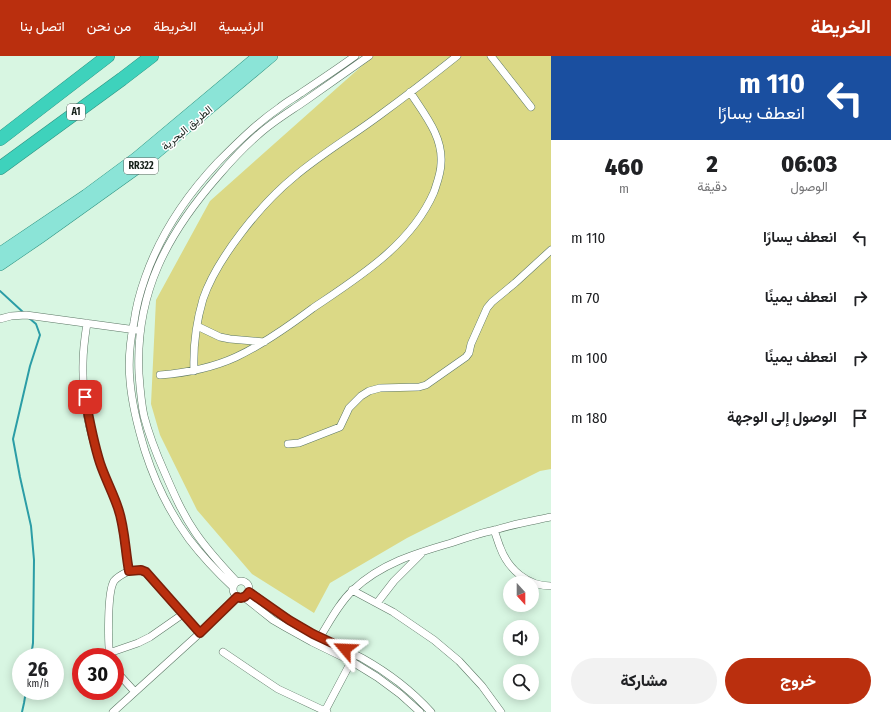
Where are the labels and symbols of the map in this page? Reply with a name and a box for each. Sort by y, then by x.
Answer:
street label: الطريق البحرية [159,103,215,153]
road number: A1 [67,104,85,120]
road number: RR322 [124,158,158,174]
pin [68,380,102,414]
north arrow [503,576,539,612]
position arrow [324,628,366,670]
speed limit sign: 30 [72,648,124,700]

